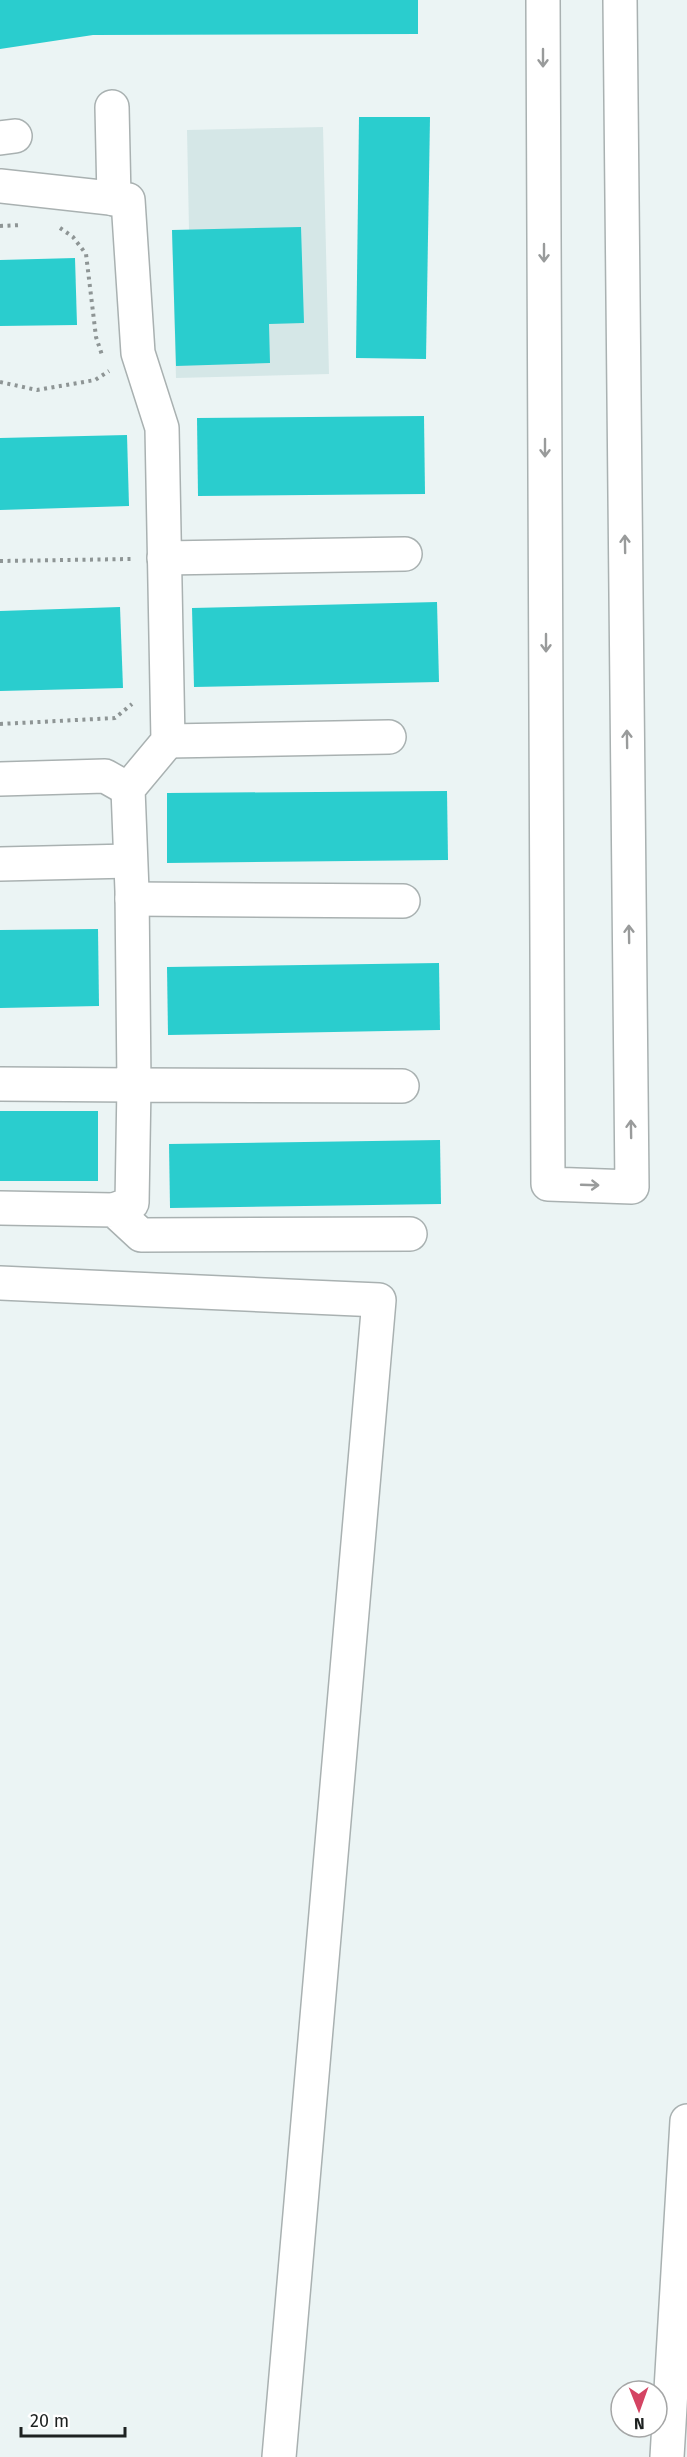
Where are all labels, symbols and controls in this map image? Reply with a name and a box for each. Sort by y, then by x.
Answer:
one-way arrow [537,48,549,68]
one-way arrow [538,243,550,263]
one-way arrow [539,438,551,458]
one-way arrow [620,534,631,554]
one-way arrow [540,633,552,653]
one-way arrow [622,729,633,749]
one-way arrow [624,924,635,944]
one-way arrow [626,1119,637,1139]
one-way arrow [580,1180,600,1191]
north arrow [609,2379,669,2439]
scale bar [21,2400,124,2438]
text: 20 m [30,2410,69,2432]
text: N [634,2414,645,2433]

